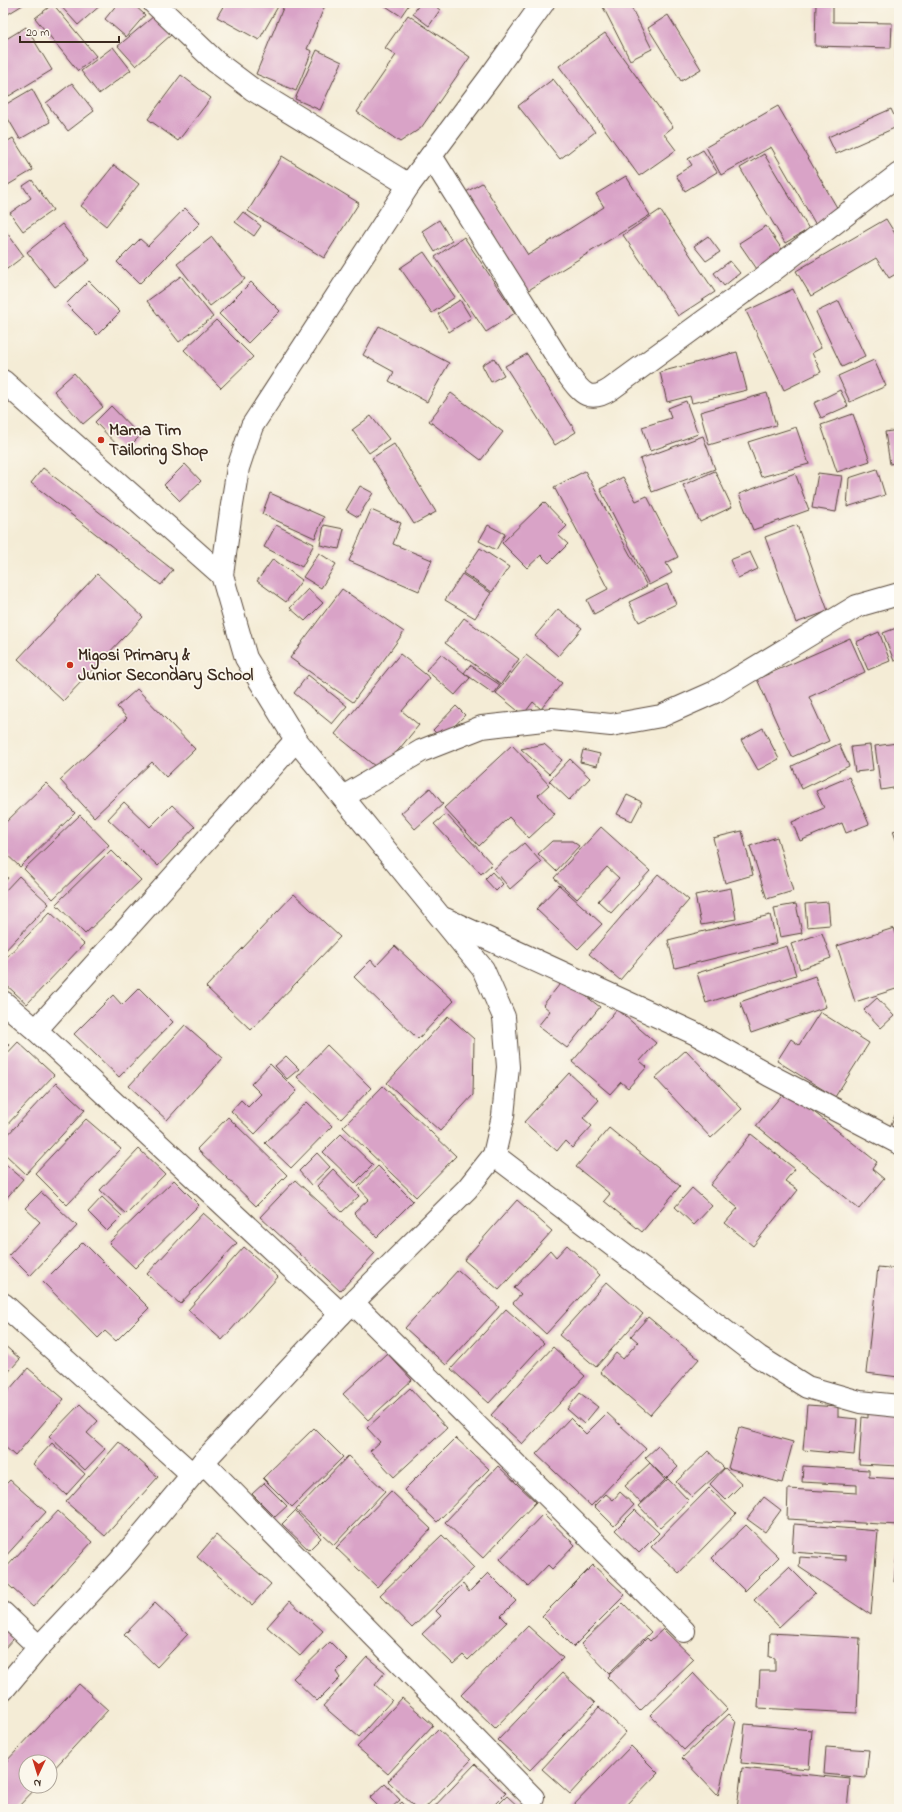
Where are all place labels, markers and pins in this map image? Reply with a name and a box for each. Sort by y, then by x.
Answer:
place label: Mama Tim Tailoring Shop [109,418,208,465]
marker: Mama Tim Tailoring Shop [96,435,106,445]
place label: Migosi Primary & Junior Secondary School [78,643,253,690]
marker: Migosi Primary & Junior Secondary School [65,660,75,670]

